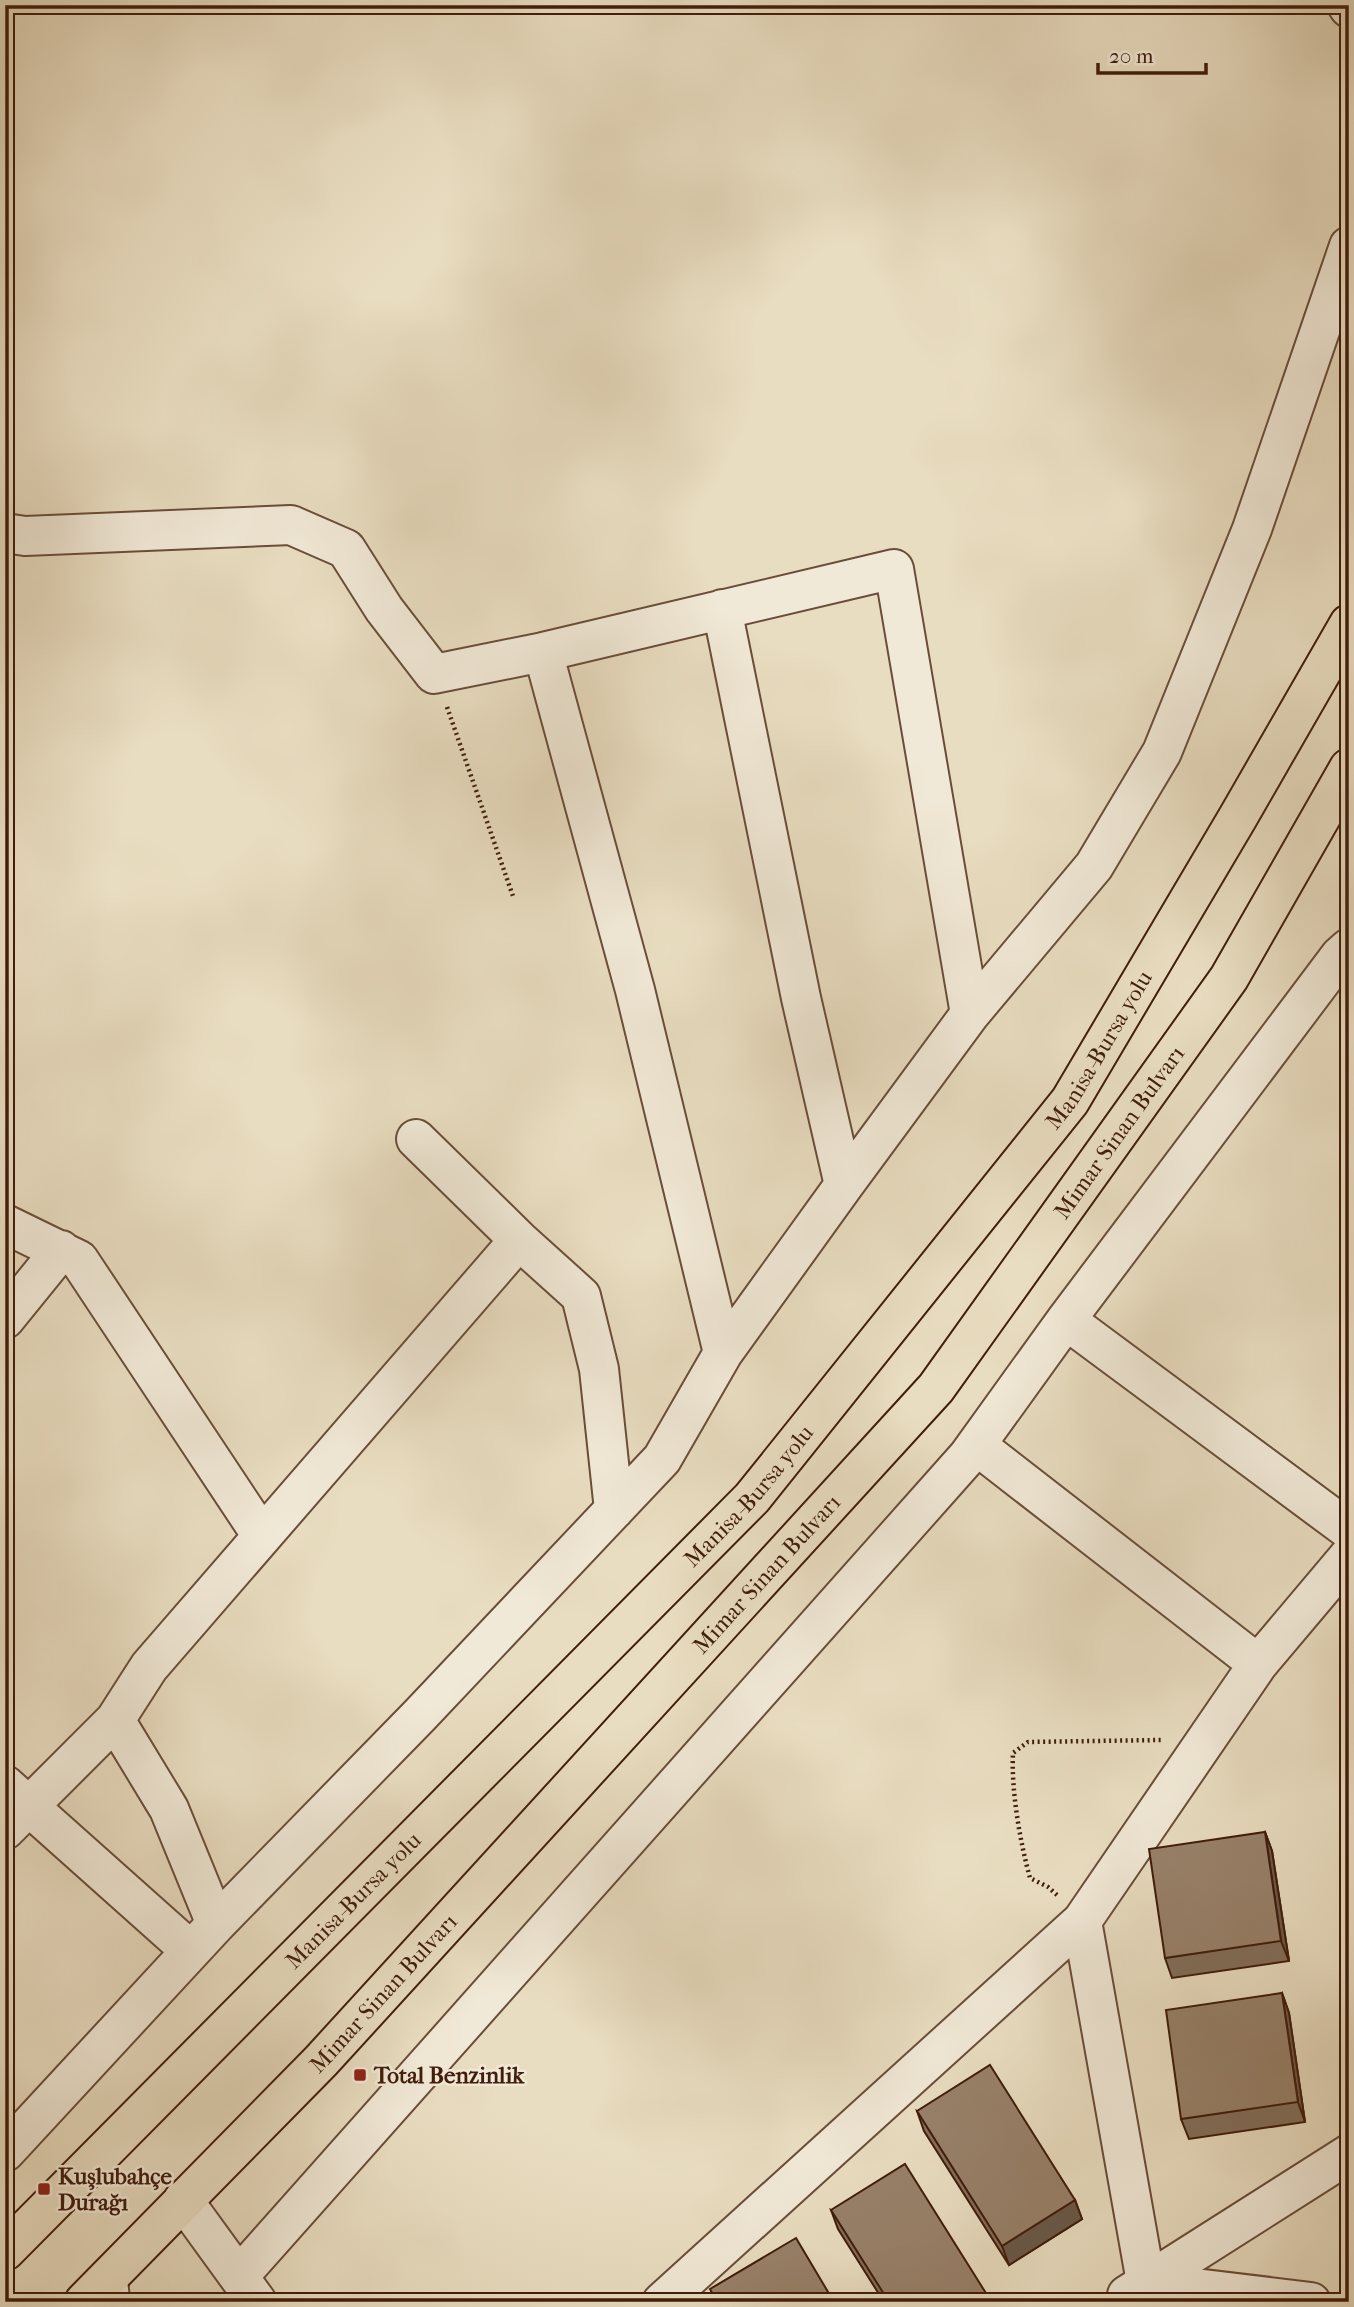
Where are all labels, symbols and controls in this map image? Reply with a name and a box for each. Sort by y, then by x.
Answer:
scale bar [1098,32,1207,76]
text: 20 m [1109,44,1154,68]
street label: Manisa-Bursa yolu [1039,966,1158,1134]
street label: Mimar Sinan Bulvarı [1048,1041,1190,1224]
street label: Manisa-Bursa yolu [678,1419,819,1572]
street label: Mimar Sinan Bulvarı [687,1489,846,1659]
street label: Manisa-Bursa yolu [279,1826,426,1974]
street label: Mimar Sinan Bulvarı [304,1908,463,2078]
place label: Total Benzinlik [373,2062,525,2089]
marker: Total Benzinlik [352,2067,368,2083]
place label: Kuşlubahçe Durağı [58,2163,173,2216]
marker: Kuşlubahçe Durağı [36,2181,52,2197]

